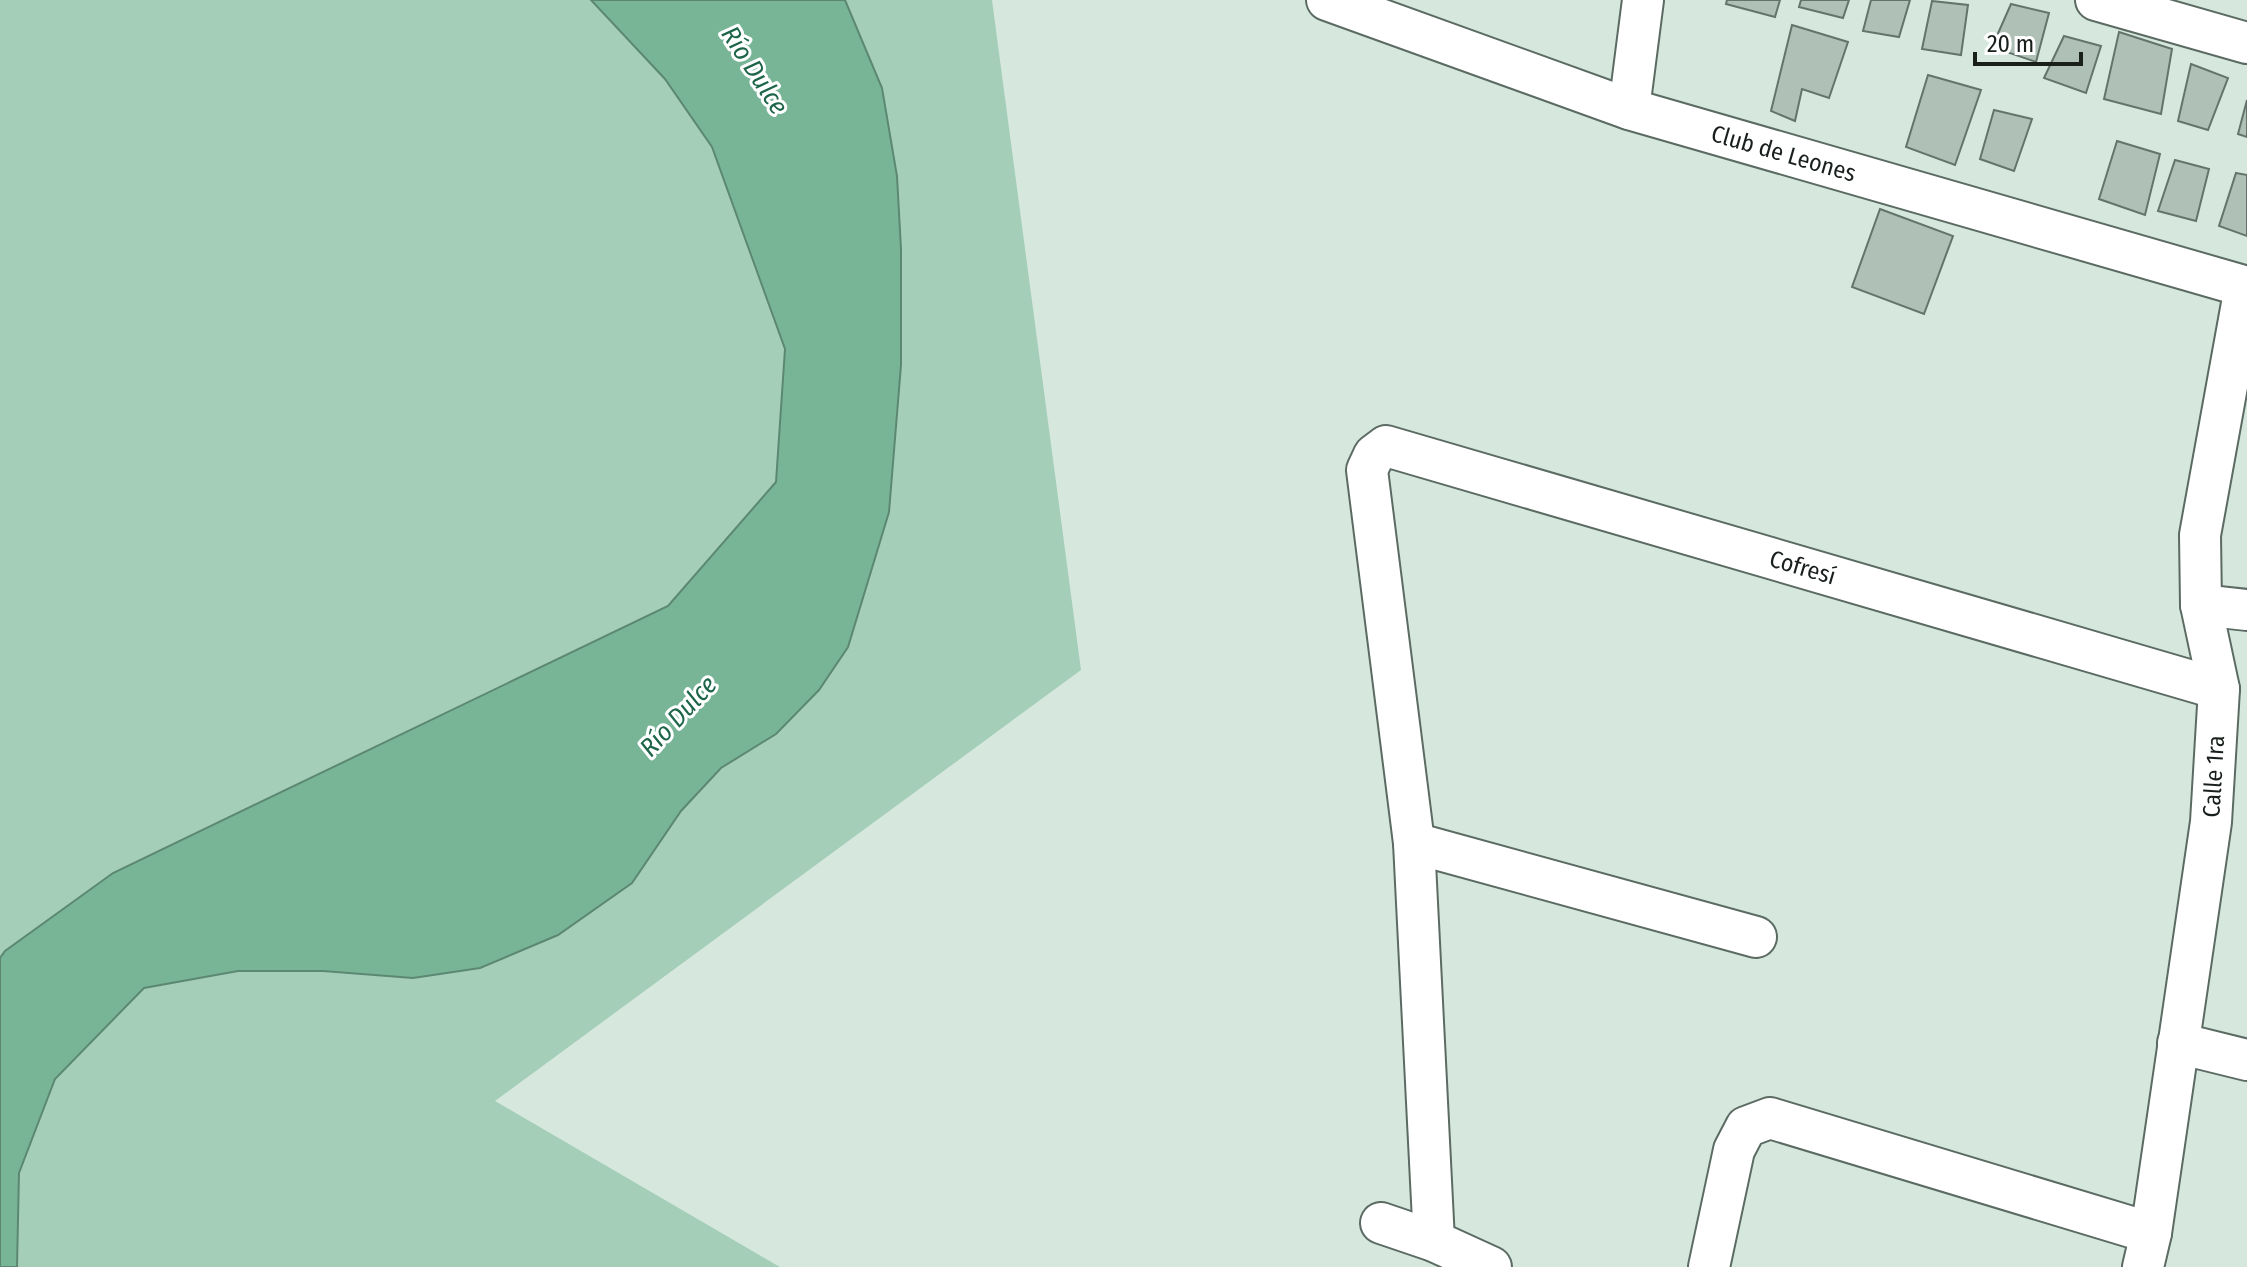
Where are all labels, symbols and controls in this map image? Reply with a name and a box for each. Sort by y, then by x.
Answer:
scale bar [1975,16,2081,66]
water label: Río Dulce [715,20,794,120]
text: 20 m [1987,30,2034,58]
street label: Club de Leones [1708,119,1859,188]
street label: Cofresí [1766,545,1839,590]
water label: Río Dulce [633,670,723,763]
street label: Calle 1ra [2197,734,2230,818]

